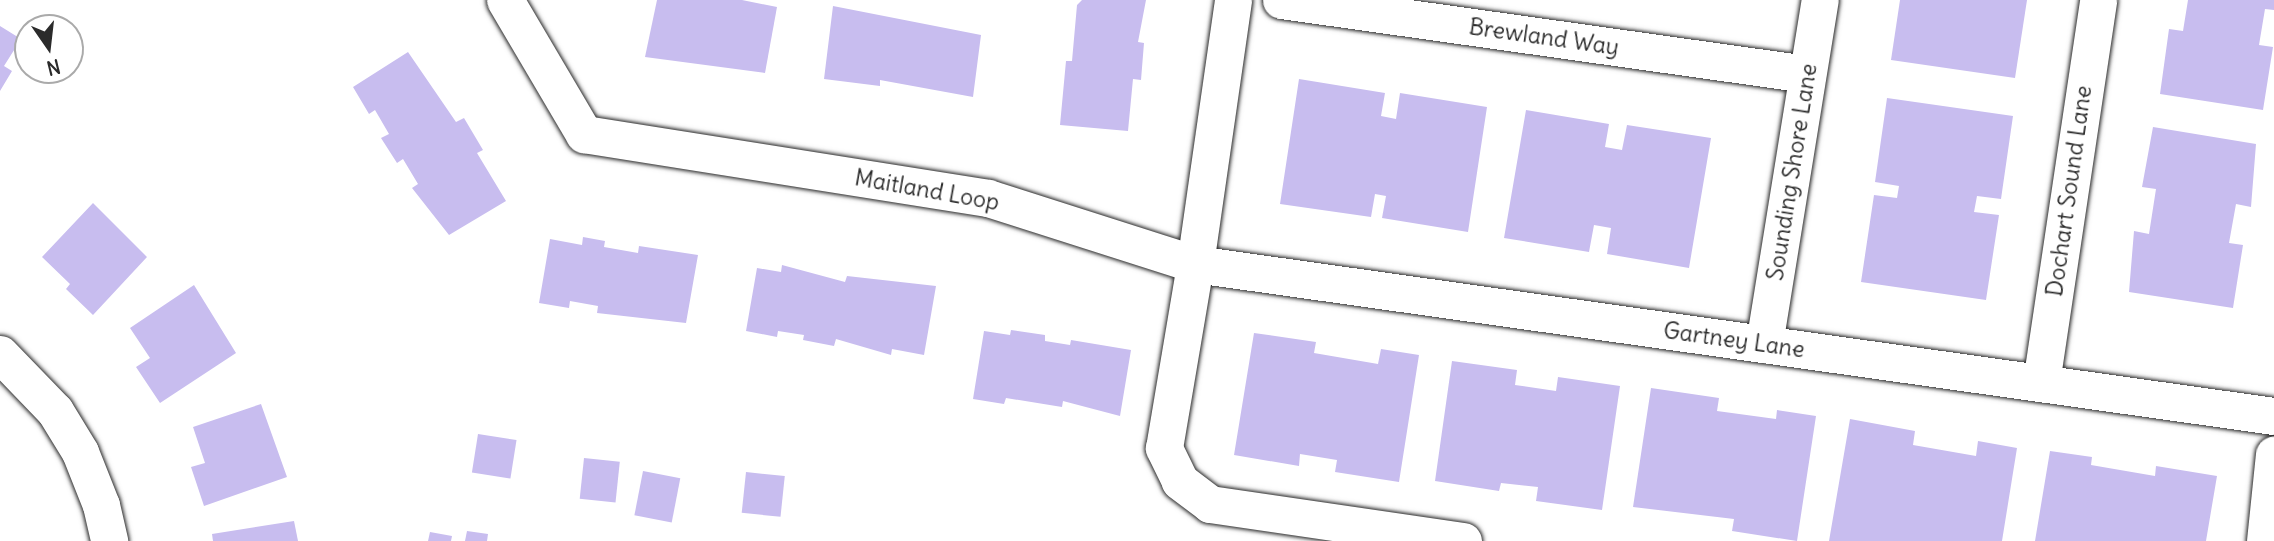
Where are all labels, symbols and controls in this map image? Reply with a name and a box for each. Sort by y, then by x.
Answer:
street label: Brewland Way [1467,13,1621,61]
north arrow [14,14,84,84]
text: N [44,54,63,81]
street label: Sounding Shore Lane [1761,61,1823,283]
street label: Dochart Sound Lane [2041,84,2097,298]
street label: Maitland Loop [853,164,1001,216]
street label: Gartney Lane [1662,316,1806,364]

